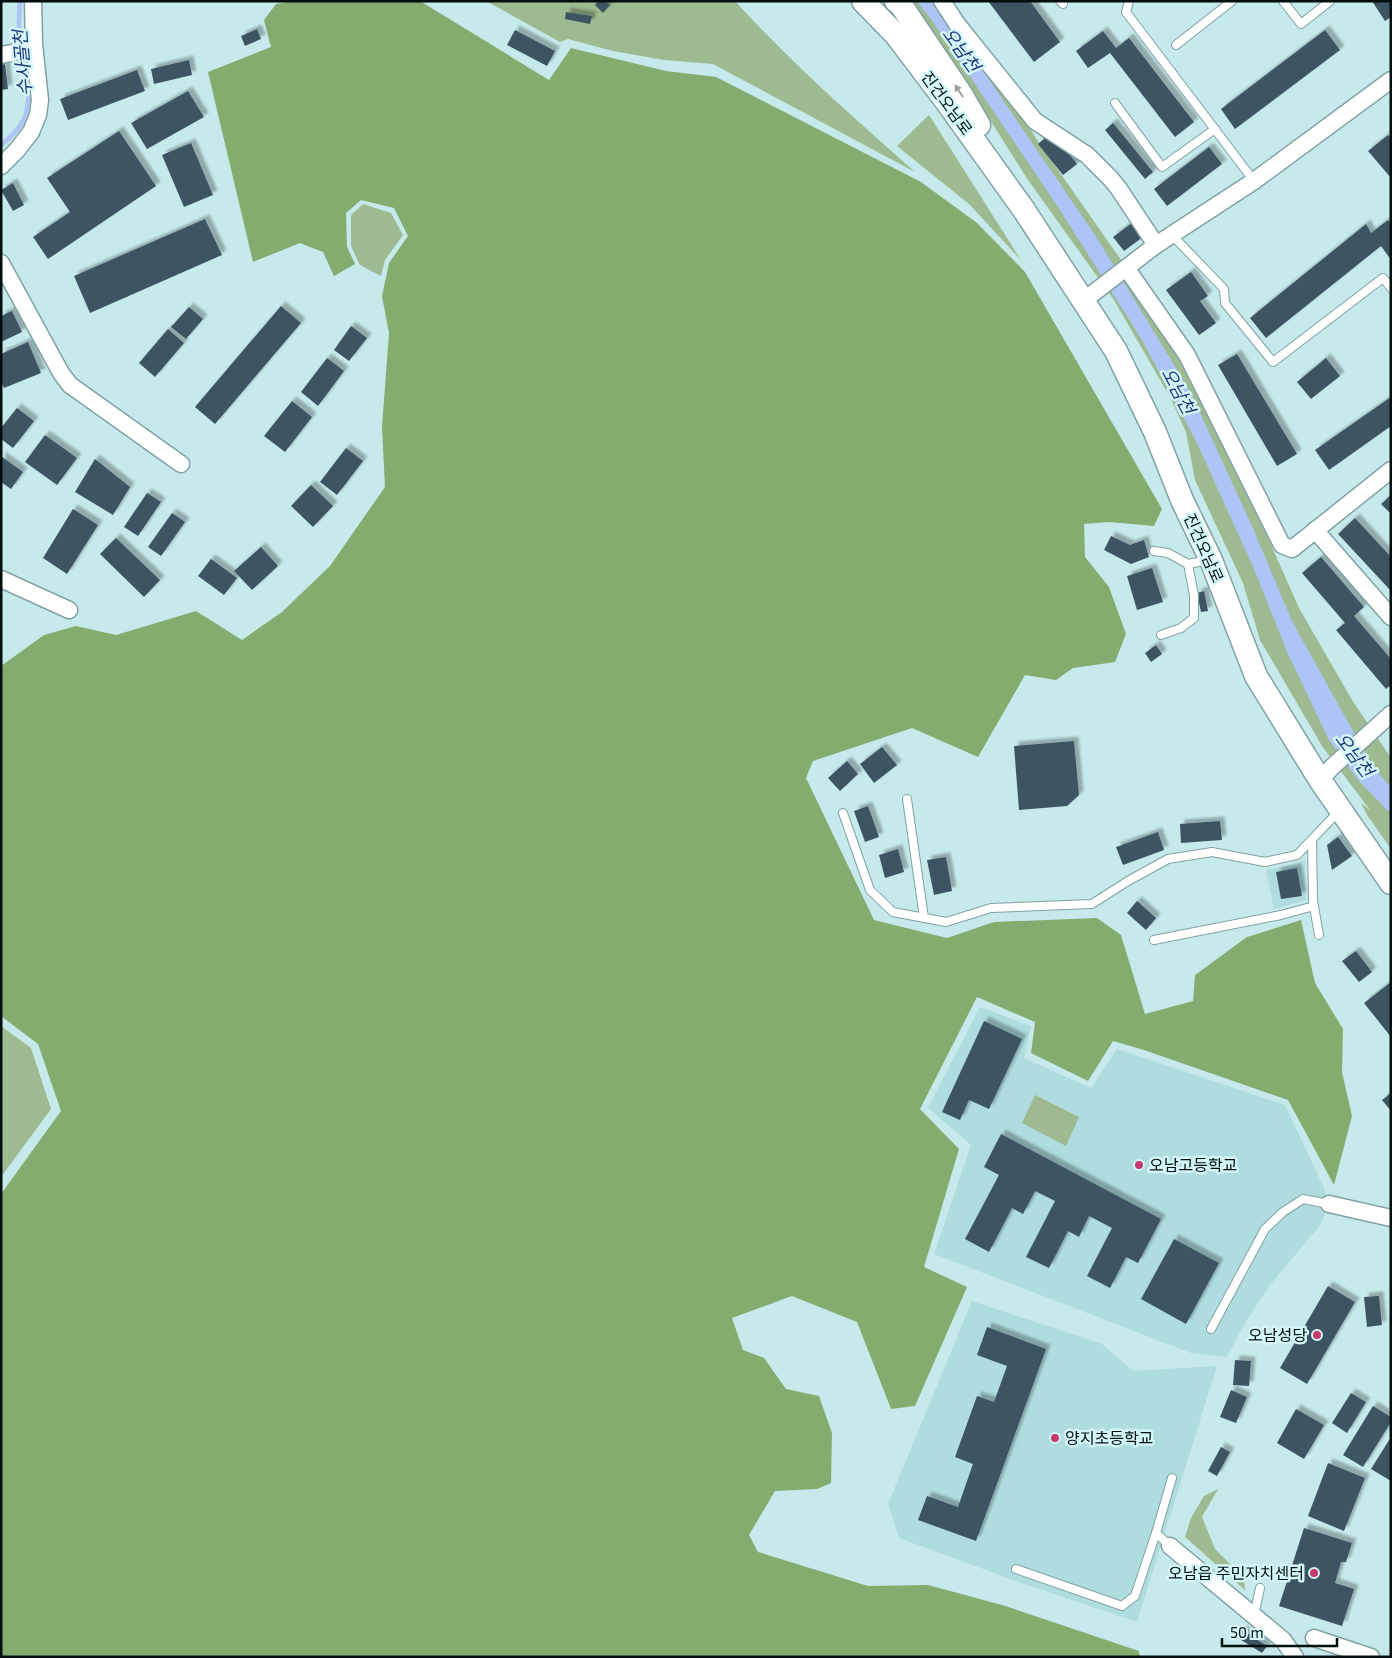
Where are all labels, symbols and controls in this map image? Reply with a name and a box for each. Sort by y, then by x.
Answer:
water label: 오남천 [938,23,987,78]
water label: 수사골천 [8,27,36,97]
street label: 진건오남로 [918,67,977,138]
one-way arrow [954,84,964,97]
water label: 오남천 [1158,363,1201,420]
street label: 진건오남로 [1181,510,1228,586]
water label: 오남천 [1331,728,1380,783]
place label: 오남고등학교 [1149,1155,1237,1174]
marker: 오남고등학교 [1133,1159,1145,1171]
place label: 오남성당 [1248,1325,1307,1344]
marker: 오남성당 [1311,1329,1323,1341]
place label: 양지초등학교 [1065,1428,1153,1447]
marker: 양지초등학교 [1049,1432,1061,1444]
place label: 오남읍 주민자치센터 [1168,1563,1304,1582]
marker: 오남읍 주민자치센터 [1308,1567,1320,1579]
scale bar [1222,1616,1337,1648]
text: 50 m [1230,1623,1264,1641]

